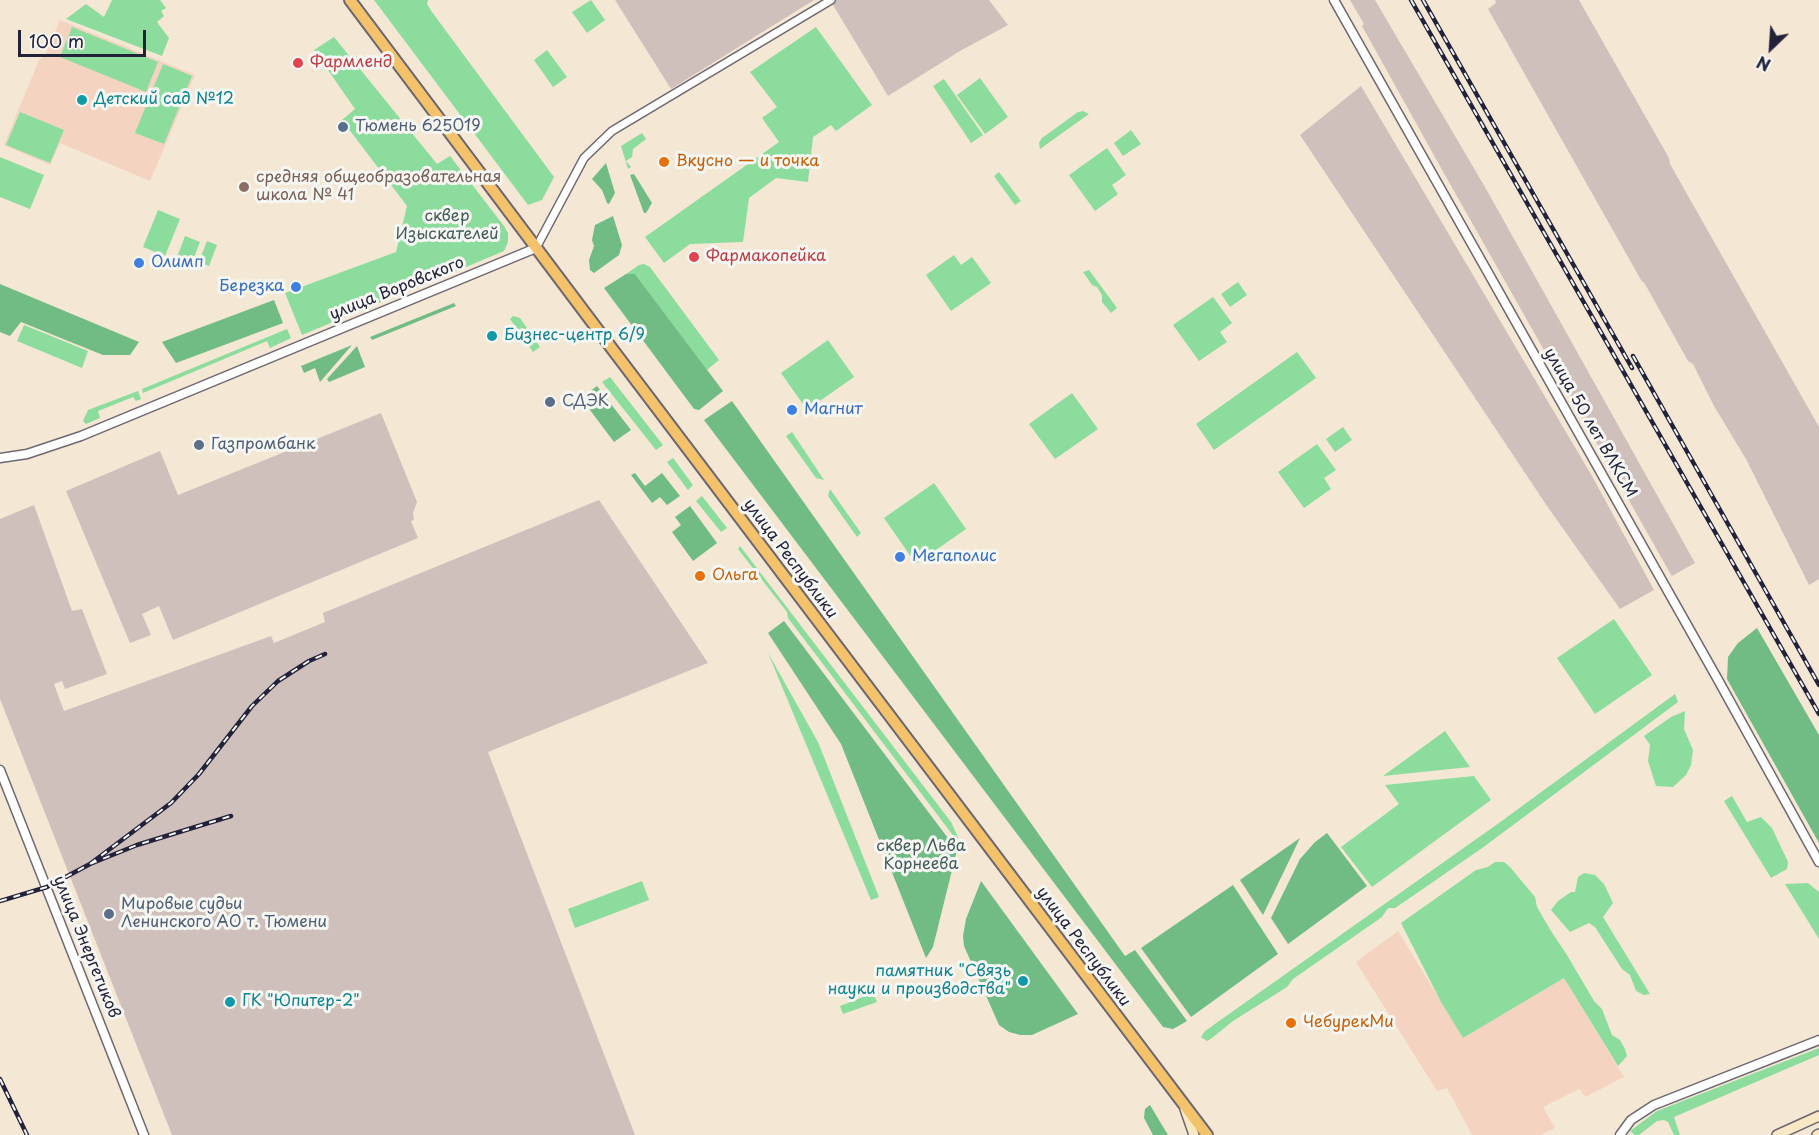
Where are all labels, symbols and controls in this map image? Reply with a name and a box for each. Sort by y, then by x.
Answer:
scale bar [21,18,148,56]
north arrow [1741,18,1801,78]
text: 100 m [29,27,84,54]
text: N [1753,51,1774,78]
place label: Фармленд [310,53,392,73]
marker: Фармленд [291,56,305,70]
place label: Детский сад №12 [94,90,234,110]
marker: Детский сад №12 [75,93,89,107]
place label: Тюмень 625019 [355,117,481,137]
marker: Тюмень 625019 [336,120,350,134]
place label: Вкусно — и точка [676,152,819,172]
marker: Вкусно — и точка [657,155,671,169]
place label: средняя общеобразовательная школа № 41 [256,168,501,206]
marker: средняя общеобразовательная школа № 41 [237,180,251,194]
park label: сквер Изыскателей [395,207,499,245]
place label: Фармакопейка [706,247,826,267]
marker: Фармакопейка [687,250,701,264]
place label: Олимп [151,253,204,273]
street label: улица Воровского [327,253,467,325]
marker: Олимп [132,256,146,270]
place label: Березка [219,277,284,297]
marker: Березка [289,280,303,294]
place label: Бизнес-центр 6/9 [504,326,645,346]
marker: Бизнес-центр 6/9 [485,329,499,343]
street label: улица 50 лет ВЛКСМ [1539,345,1641,501]
place label: СДЭК [562,392,609,412]
marker: СДЭК [543,395,557,409]
place label: Магнит [804,400,863,420]
marker: Магнит [785,403,799,417]
place label: Газпромбанк [211,435,315,455]
marker: Газпромбанк [192,438,206,452]
street label: улица Республики [739,495,841,623]
place label: Мегаполис [912,547,997,567]
marker: Мегаполис [893,550,907,564]
place label: Ольга [712,566,758,586]
marker: Ольга [693,569,707,583]
park label: сквер Льва Корнеева [876,837,966,875]
street label: улица Энергетиков [49,873,123,1021]
street label: улица Республики [1032,883,1134,1011]
place label: Мировые судьи Ленинского АО т. Тюмени [121,895,327,933]
marker: Мировые судьи Ленинского АО т. Тюмени [102,907,116,921]
place label: памятник "Связь науки и производства" [827,962,1011,1000]
marker: памятник "Связь науки и производства" [1016,974,1030,988]
place label: ГК "Юпитер-2" [242,992,360,1012]
marker: ГК "Юпитер-2" [223,995,237,1009]
place label: ЧебурекМи [1303,1013,1394,1033]
marker: ЧебурекМи [1284,1016,1298,1030]

